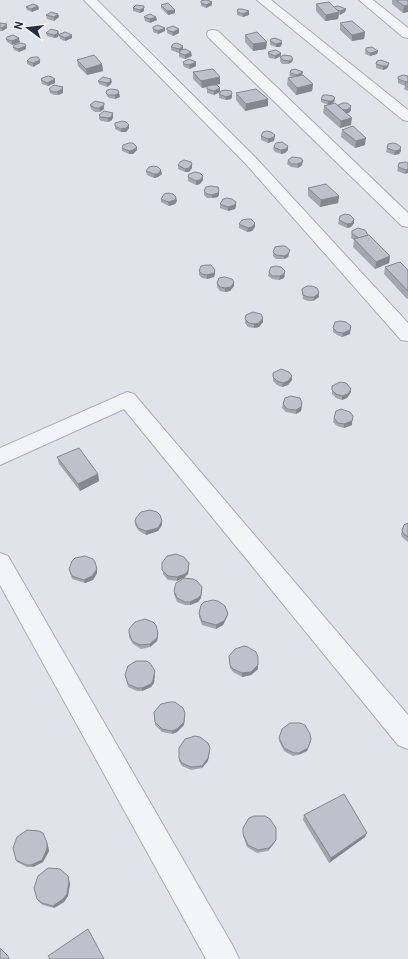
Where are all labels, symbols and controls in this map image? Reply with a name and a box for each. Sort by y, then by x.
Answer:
north arrow [8,8,48,48]
text: N [12,20,26,31]

